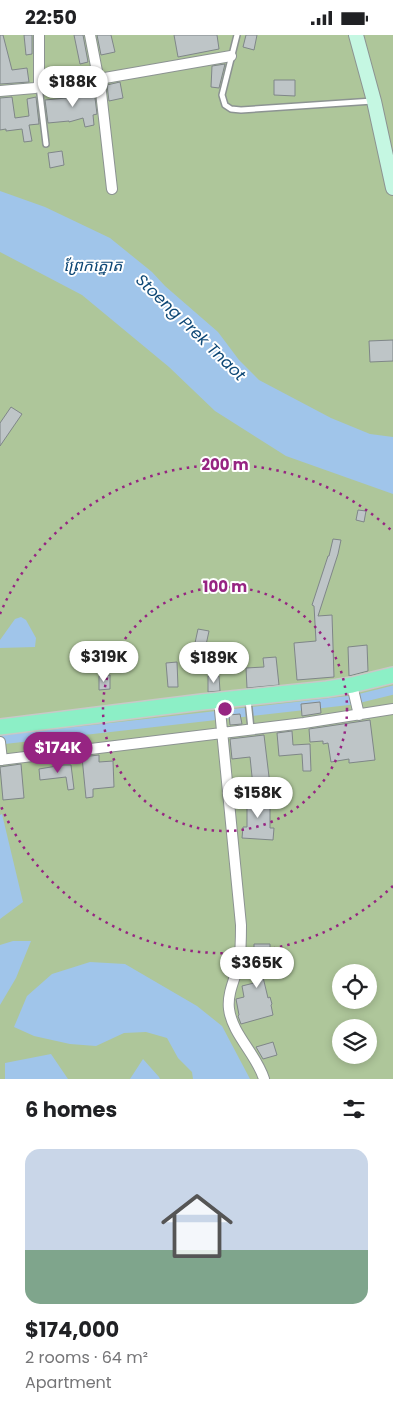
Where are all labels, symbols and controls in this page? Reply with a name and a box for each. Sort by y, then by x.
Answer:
text: 22:50 [25,4,77,31]
pin: $188K [38,65,108,108]
text: $188K [49,70,97,93]
water label: ព្រែកត្នោត [63,254,123,277]
water label: Stoeng Prek Tnaot [130,269,252,387]
text: 200 m [201,454,249,475]
text: 100 m [203,576,247,597]
pin: $319K [69,641,139,683]
pin: $189K [179,641,249,684]
text: $319K [80,645,128,668]
text: $189K [190,646,238,669]
centre of rings [216,700,234,718]
pin: $174K [23,731,93,774]
text: $174K [34,736,82,759]
pin: $158K [223,777,293,819]
text: $158K [234,781,282,804]
pin: $365K [222,947,292,989]
text: $365K [231,951,283,974]
map controls [332,964,377,1064]
button: locate [332,964,377,1009]
button: layers [332,1019,377,1064]
text: 6 homes [25,1095,117,1124]
icon: filters [340,1095,368,1123]
icon: home [152,1181,242,1271]
text: $174,000 [25,1315,119,1344]
text: 2 rooms · 64 m² [25,1346,148,1369]
text: Apartment [25,1371,112,1394]

